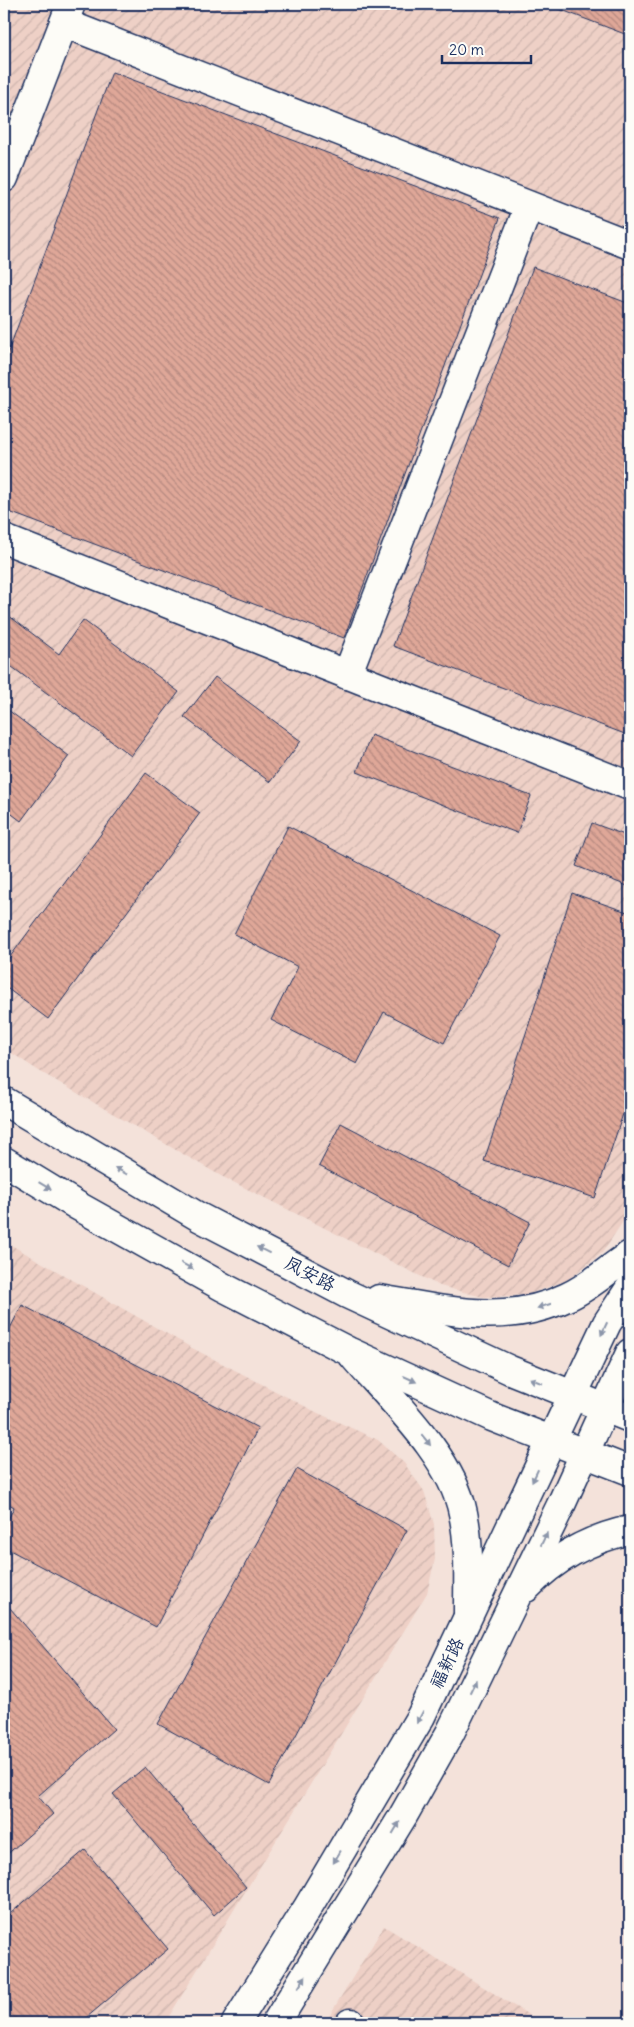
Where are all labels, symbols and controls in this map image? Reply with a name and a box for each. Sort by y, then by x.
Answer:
scale bar [442,32,530,64]
text: 20 m [449,40,484,59]
one-way arrow [115,1167,128,1176]
one-way arrow [39,1181,52,1190]
one-way arrow [256,1246,270,1254]
street label: 凤安路 [281,1251,340,1296]
one-way arrow [179,1262,194,1270]
one-way arrow [536,1302,551,1310]
one-way arrow [600,1322,608,1336]
one-way arrow [403,1375,417,1383]
one-way arrow [529,1376,543,1384]
one-way arrow [420,1433,431,1446]
one-way arrow [531,1469,539,1483]
one-way arrow [540,1532,548,1546]
street label: 福新路 [424,1633,469,1692]
one-way arrow [469,1678,477,1693]
one-way arrow [416,1710,424,1725]
one-way arrow [391,1822,400,1835]
one-way arrow [333,1851,342,1864]
one-way arrow [297,1975,307,1988]

